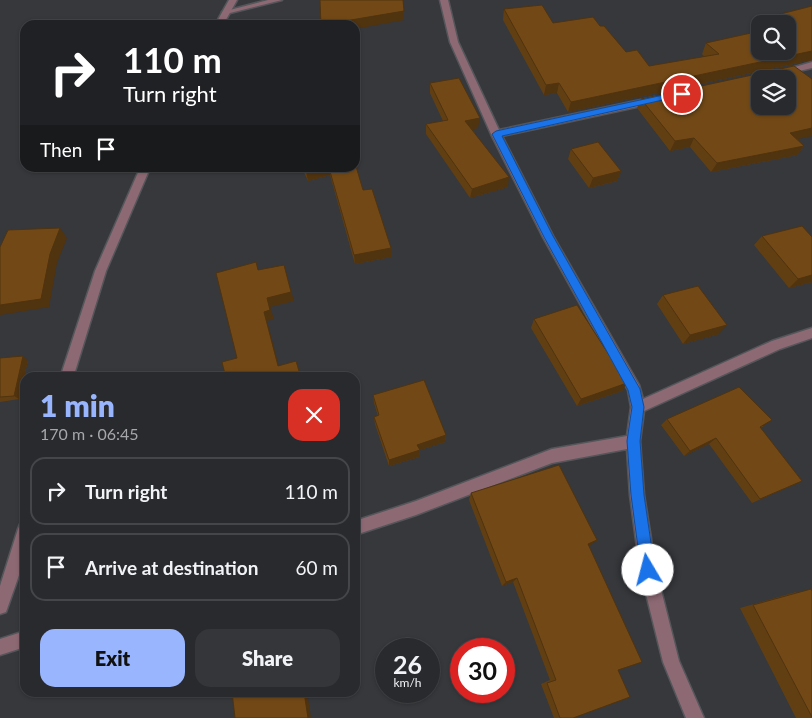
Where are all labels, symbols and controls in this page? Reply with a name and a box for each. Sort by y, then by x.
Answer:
map controls [751,15,796,115]
button: search [751,15,796,60]
text: 110 m [123,38,222,80]
icon: right [40,40,105,105]
button: layers [751,70,796,115]
pin [661,73,703,115]
text: Turn right [123,80,217,107]
icon: arrive [668,80,696,108]
icon: arrive [92,135,120,163]
text: Then [40,138,82,161]
text: 1 min [40,387,115,423]
button: close [288,389,340,441]
text: 170 m · 06:45 [40,424,139,443]
icon: right [42,477,70,505]
text: Turn right [85,480,167,503]
text: 110 m [284,480,338,503]
position arrow [621,543,673,595]
icon: arrive [42,553,70,581]
text: Arrive at destination [85,556,258,579]
text: 60 m [295,556,338,579]
button: Exit [40,629,185,687]
button: Share [195,629,340,687]
speed limit sign: 30 [450,638,515,703]
text: 26 [393,649,422,679]
text: km/h [393,675,422,690]

